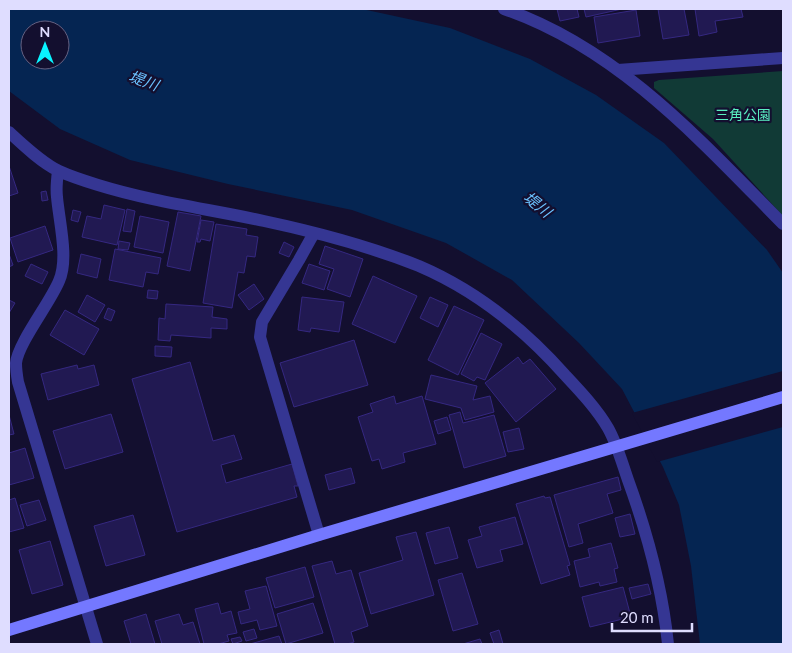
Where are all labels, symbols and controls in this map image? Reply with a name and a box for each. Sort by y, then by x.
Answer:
north arrow [20,20,70,70]
text: N [40,23,50,40]
water label: 堤川 [127,66,163,94]
park label: 三角公園 [715,106,771,123]
water label: 堤川 [521,188,557,222]
scale bar [612,600,692,632]
text: 20 m [620,608,654,626]

